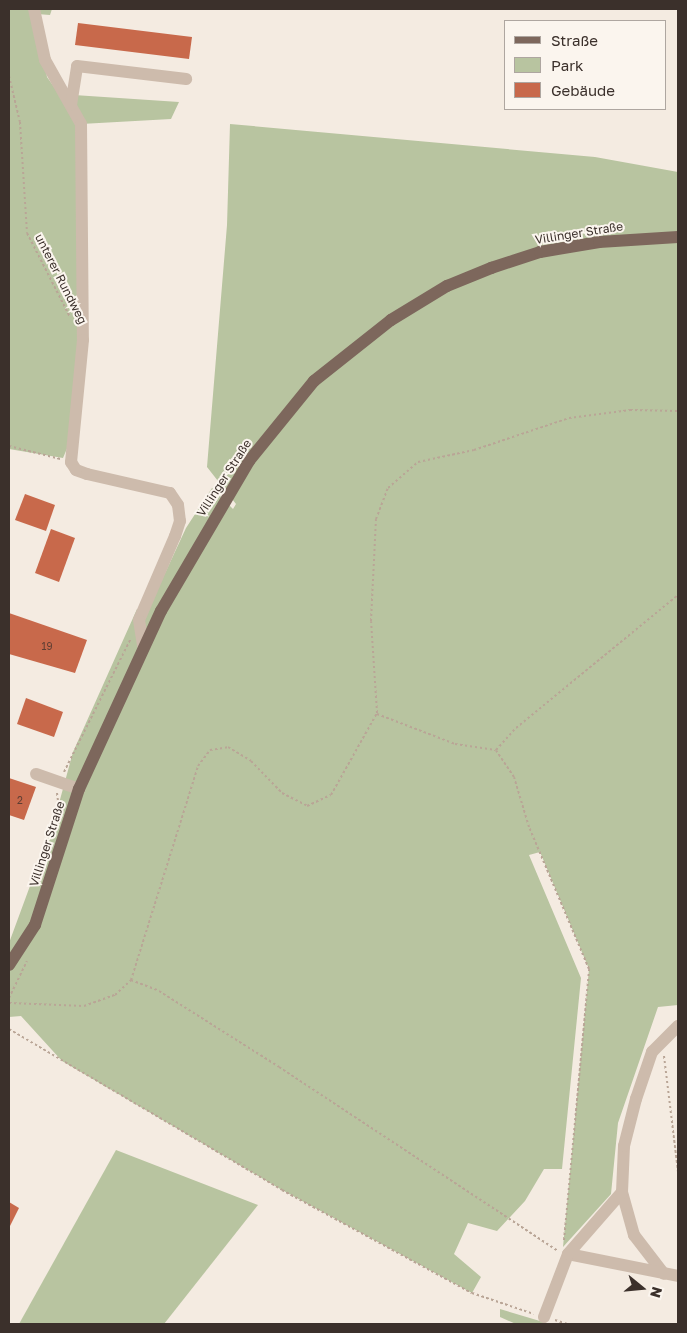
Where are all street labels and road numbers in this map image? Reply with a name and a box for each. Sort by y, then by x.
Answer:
street label: Villinger Straße [534,219,624,247]
street label: unterer Rundweg [32,231,90,327]
street label: Villinger Straße [194,437,254,519]
street label: Villinger Straße [26,799,68,889]

